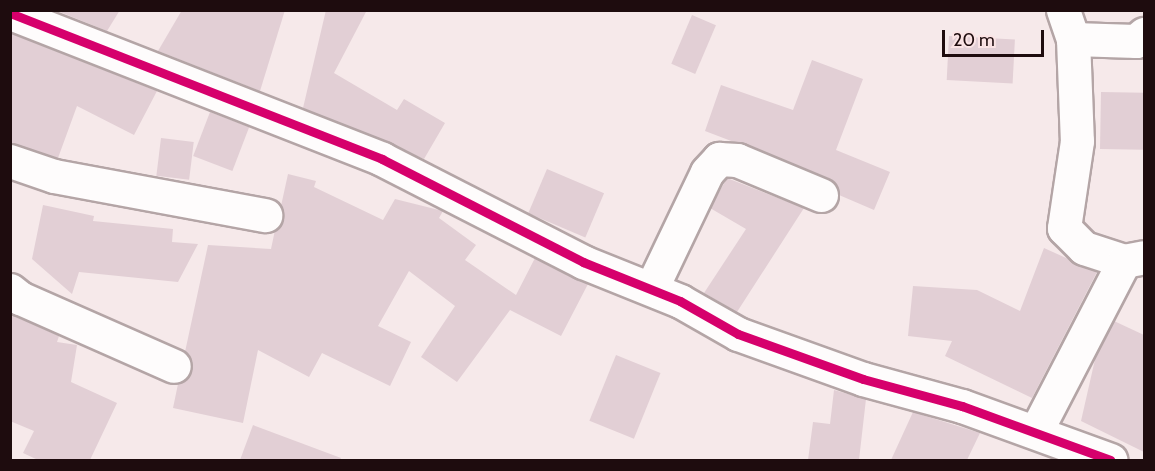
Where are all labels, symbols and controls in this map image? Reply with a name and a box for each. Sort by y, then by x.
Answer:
scale bar [945,18,1047,56]
text: 20 m [953,29,995,51]

